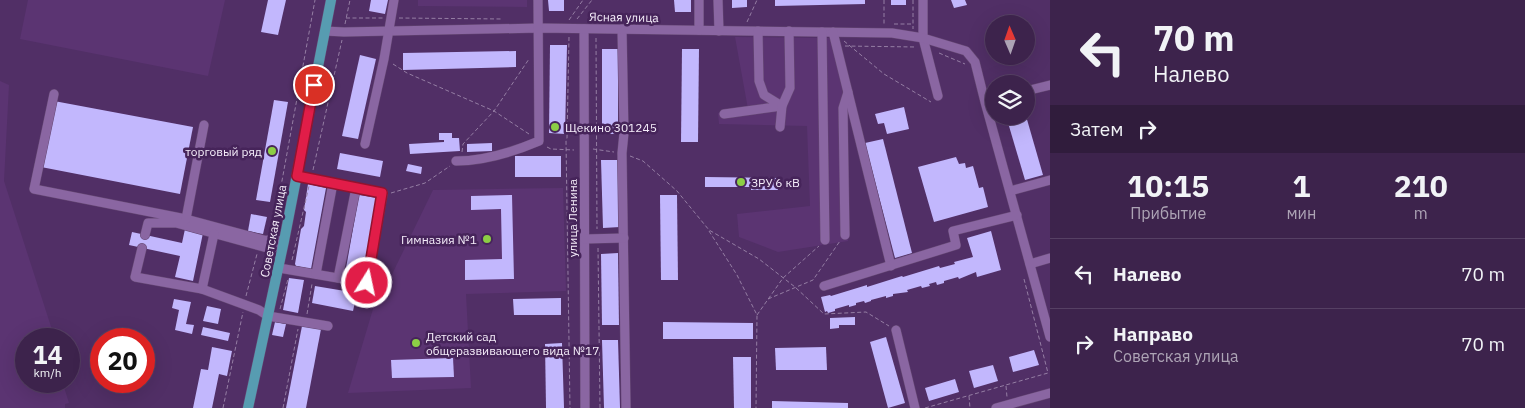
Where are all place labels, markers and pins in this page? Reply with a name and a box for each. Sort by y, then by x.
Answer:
pin [293,64,335,106]
place label: Щекино 301245 [565,120,657,135]
marker: Щекино 301245 [549,121,561,133]
place label: торговый ряд [185,144,262,159]
marker: торговый ряд [266,145,278,157]
place label: ЗРУ 6 кВ [751,175,800,190]
marker: ЗРУ 6 кВ [735,176,747,188]
place label: Гимназия №1 [401,232,477,247]
marker: Гимназия №1 [481,233,493,245]
place label: Детский сад общеразвивающего вида №17 [426,329,600,358]
marker: Детский сад общеразвивающего вида №17 [410,337,422,349]

